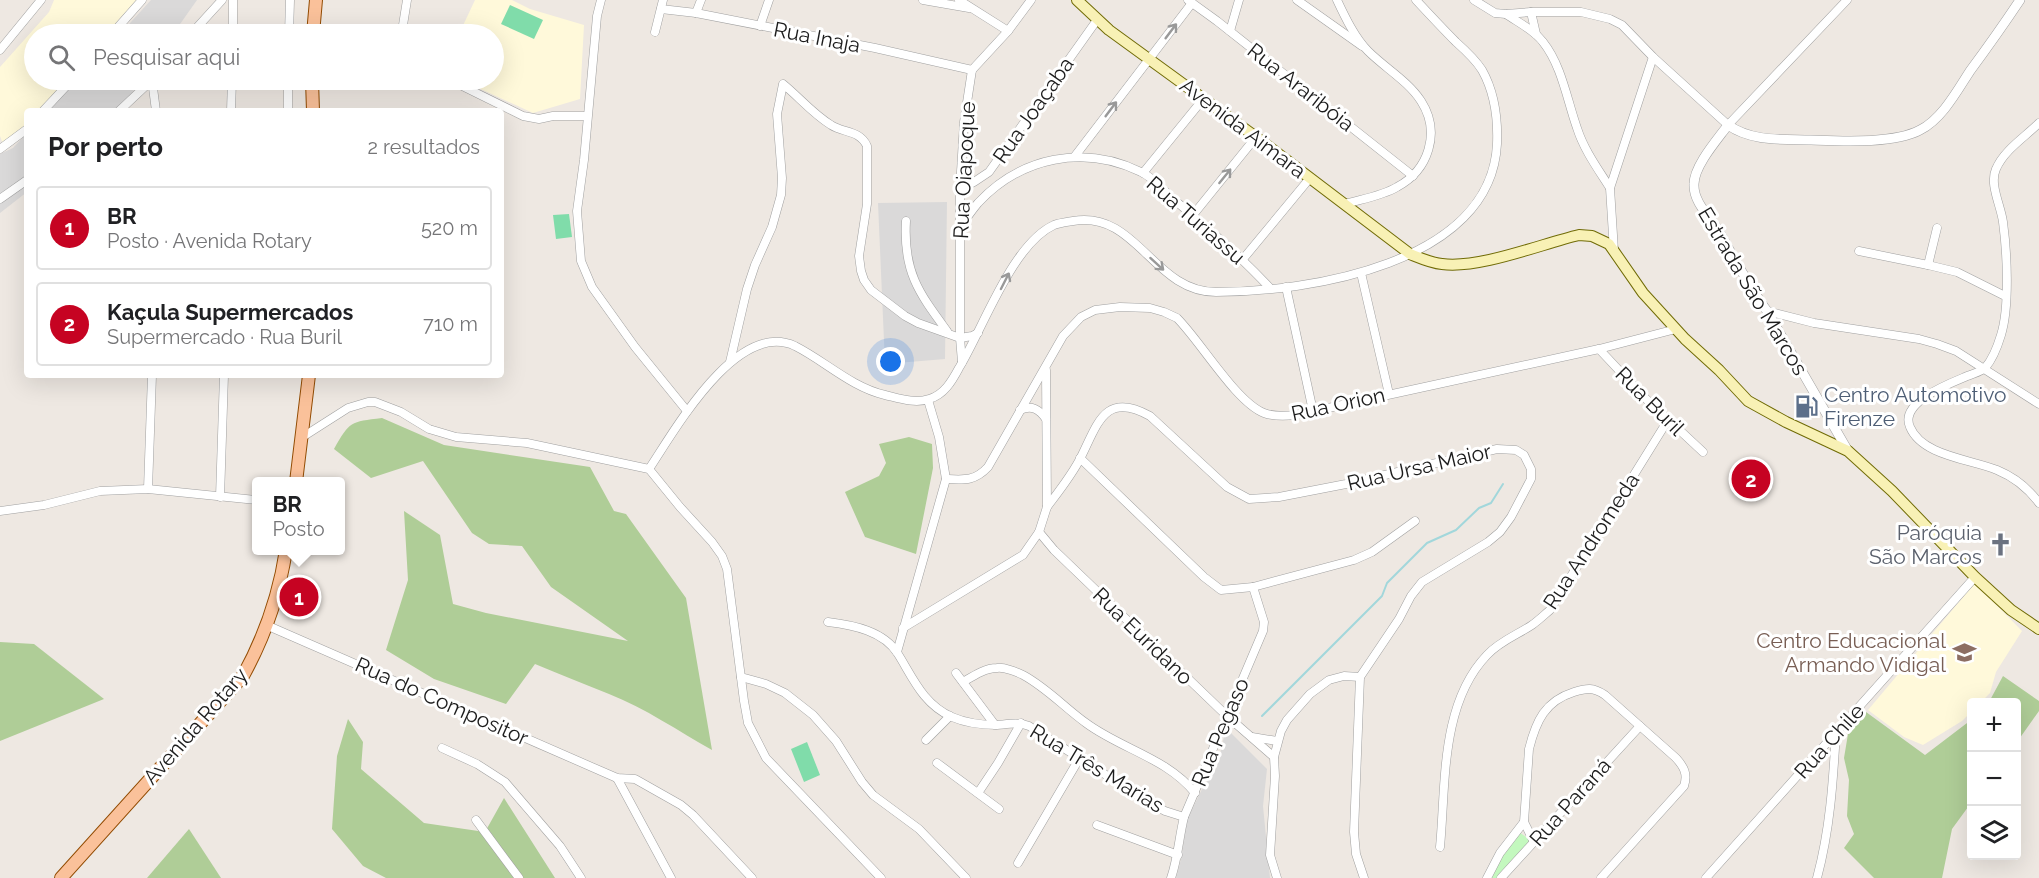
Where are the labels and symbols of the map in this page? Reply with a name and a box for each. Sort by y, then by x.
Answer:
street label: Rua Inaja [771,16,863,58]
one-way arrow [1164,23,1177,39]
street label: Rua Araribóia [1243,38,1359,136]
street label: Rua Joaçaba [987,52,1079,168]
street label: Avenida Aimara [1175,73,1311,183]
street label: Rua Oiapoque [948,101,980,239]
one-way arrow [1105,102,1117,118]
one-way arrow [1218,168,1231,184]
street label: Rua Turiassu [1142,171,1250,269]
street label: Estrada São Marcos [1693,203,1813,379]
one-way arrow [1149,257,1164,271]
one-way arrow [999,273,1011,291]
your location [876,347,905,376]
street label: Rua Buril [1610,361,1690,441]
street label: Rua Orion [1289,382,1387,426]
place label: Centro Automotivo Firenze [1824,382,2006,431]
fuel station icon: Centro Automotivo Firenze [1793,393,1819,419]
street label: Rua Ursa Maior [1345,438,1494,496]
pin: 2 [1732,456,1770,502]
street label: Rua Andromeda [1538,468,1644,614]
place label: Paróquia São Marcos [1869,520,1982,569]
church icon: Paróquia São Marcos [1987,531,2013,557]
pin: 1 [280,574,318,620]
street label: Rua Euridano [1088,582,1198,690]
place label: Centro Educacional Armando Vidigal [1756,628,1946,677]
school or university icon: Centro Educacional Armando Vidigal [1951,639,1977,665]
street label: Rua do Compositor [352,652,533,751]
street label: Avenida Rotary [138,663,252,789]
street label: Rua Pegaso [1186,674,1254,790]
street label: Rua Chile [1789,698,1869,784]
street label: Rua Três Marias [1026,718,1168,818]
street label: Rua Paraná [1524,753,1616,851]

